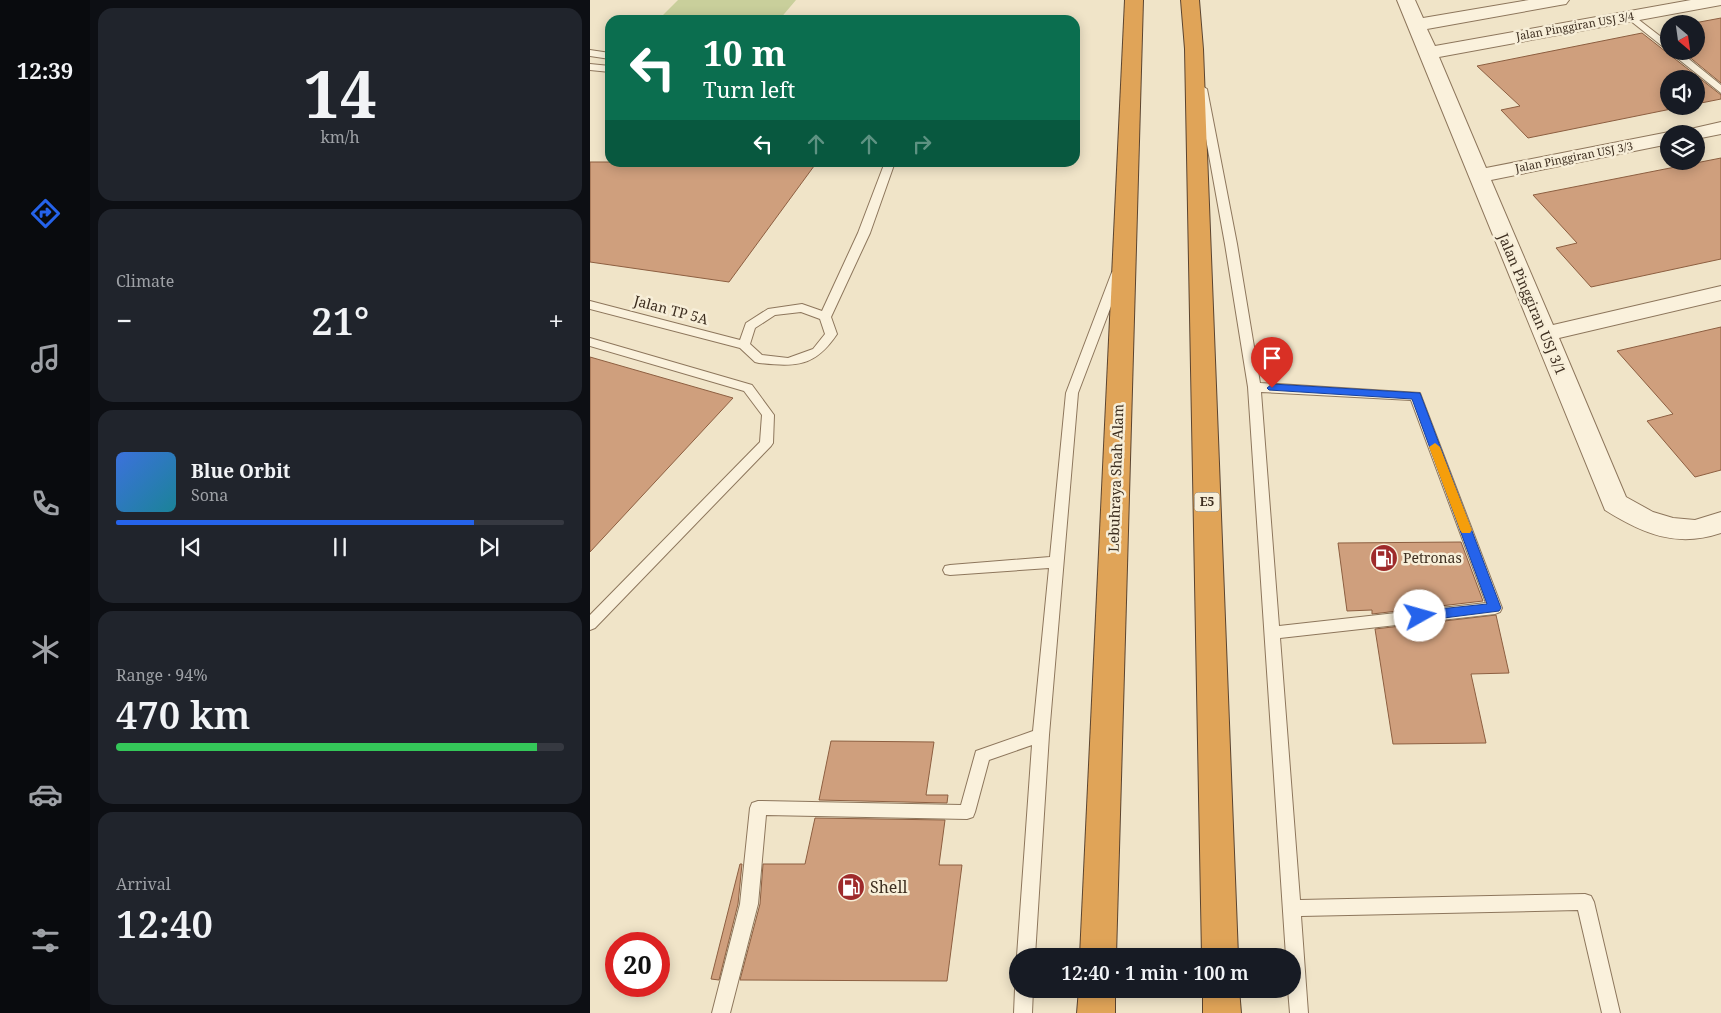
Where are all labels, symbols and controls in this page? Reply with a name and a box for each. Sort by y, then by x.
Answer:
street label: Jalan Pinggiran USJ 3/4 [1514,8,1635,43]
north arrow [1660,15,1705,60]
map controls [1660,15,1705,170]
text: 10 m [703,29,786,76]
icon: left [620,35,685,100]
text: 14 [303,49,377,137]
text: 12:39 [17,55,73,85]
button: sound [1660,70,1705,115]
text: Turn left [703,74,795,104]
button: layers [1660,125,1705,170]
text: km/h [320,126,360,148]
icon: left [749,130,777,158]
icon: ahead [802,130,830,158]
icon: ahead [855,130,883,158]
icon: right [908,130,936,158]
street label: Jalan Pinggiran USJ 3/3 [1513,138,1634,175]
icon: directions [28,196,63,231]
street label: Jalan Pinggiran USJ 3/1 [1494,229,1571,378]
text: Climate [116,270,174,292]
street label: Jalan TP 5A [631,290,710,329]
text: 21° [311,294,369,346]
text: − [116,301,132,339]
text: + [548,301,564,339]
pin [1251,337,1293,388]
icon: music [28,341,63,376]
icon: arrive [1258,344,1286,372]
street label: Lebuhraya Shah Alam [1103,404,1128,552]
text: Blue Orbit [191,458,291,484]
text: Sona [191,484,228,506]
icon: phone [28,486,63,521]
road number: E5 [1194,492,1220,512]
icon: previous [177,533,205,561]
icon: pause [326,533,354,561]
icon: next [475,533,503,561]
fuel station icon: Petronas [1369,543,1399,573]
place label: Petronas [1403,548,1462,567]
position arrow [1393,589,1445,641]
icon: climate [28,632,63,667]
text: Range · 94% [116,664,208,686]
text: 470 km [116,688,250,740]
icon: car [28,777,63,812]
fuel station icon: Shell [836,872,866,902]
text: Arrival [116,873,171,895]
place label: Shell [870,876,907,898]
text: 12:40 [116,897,213,949]
icon: filters [28,923,63,958]
speed limit sign: 20 [605,932,670,997]
text: 12:40 · 1 min · 100 m [1061,960,1249,986]

